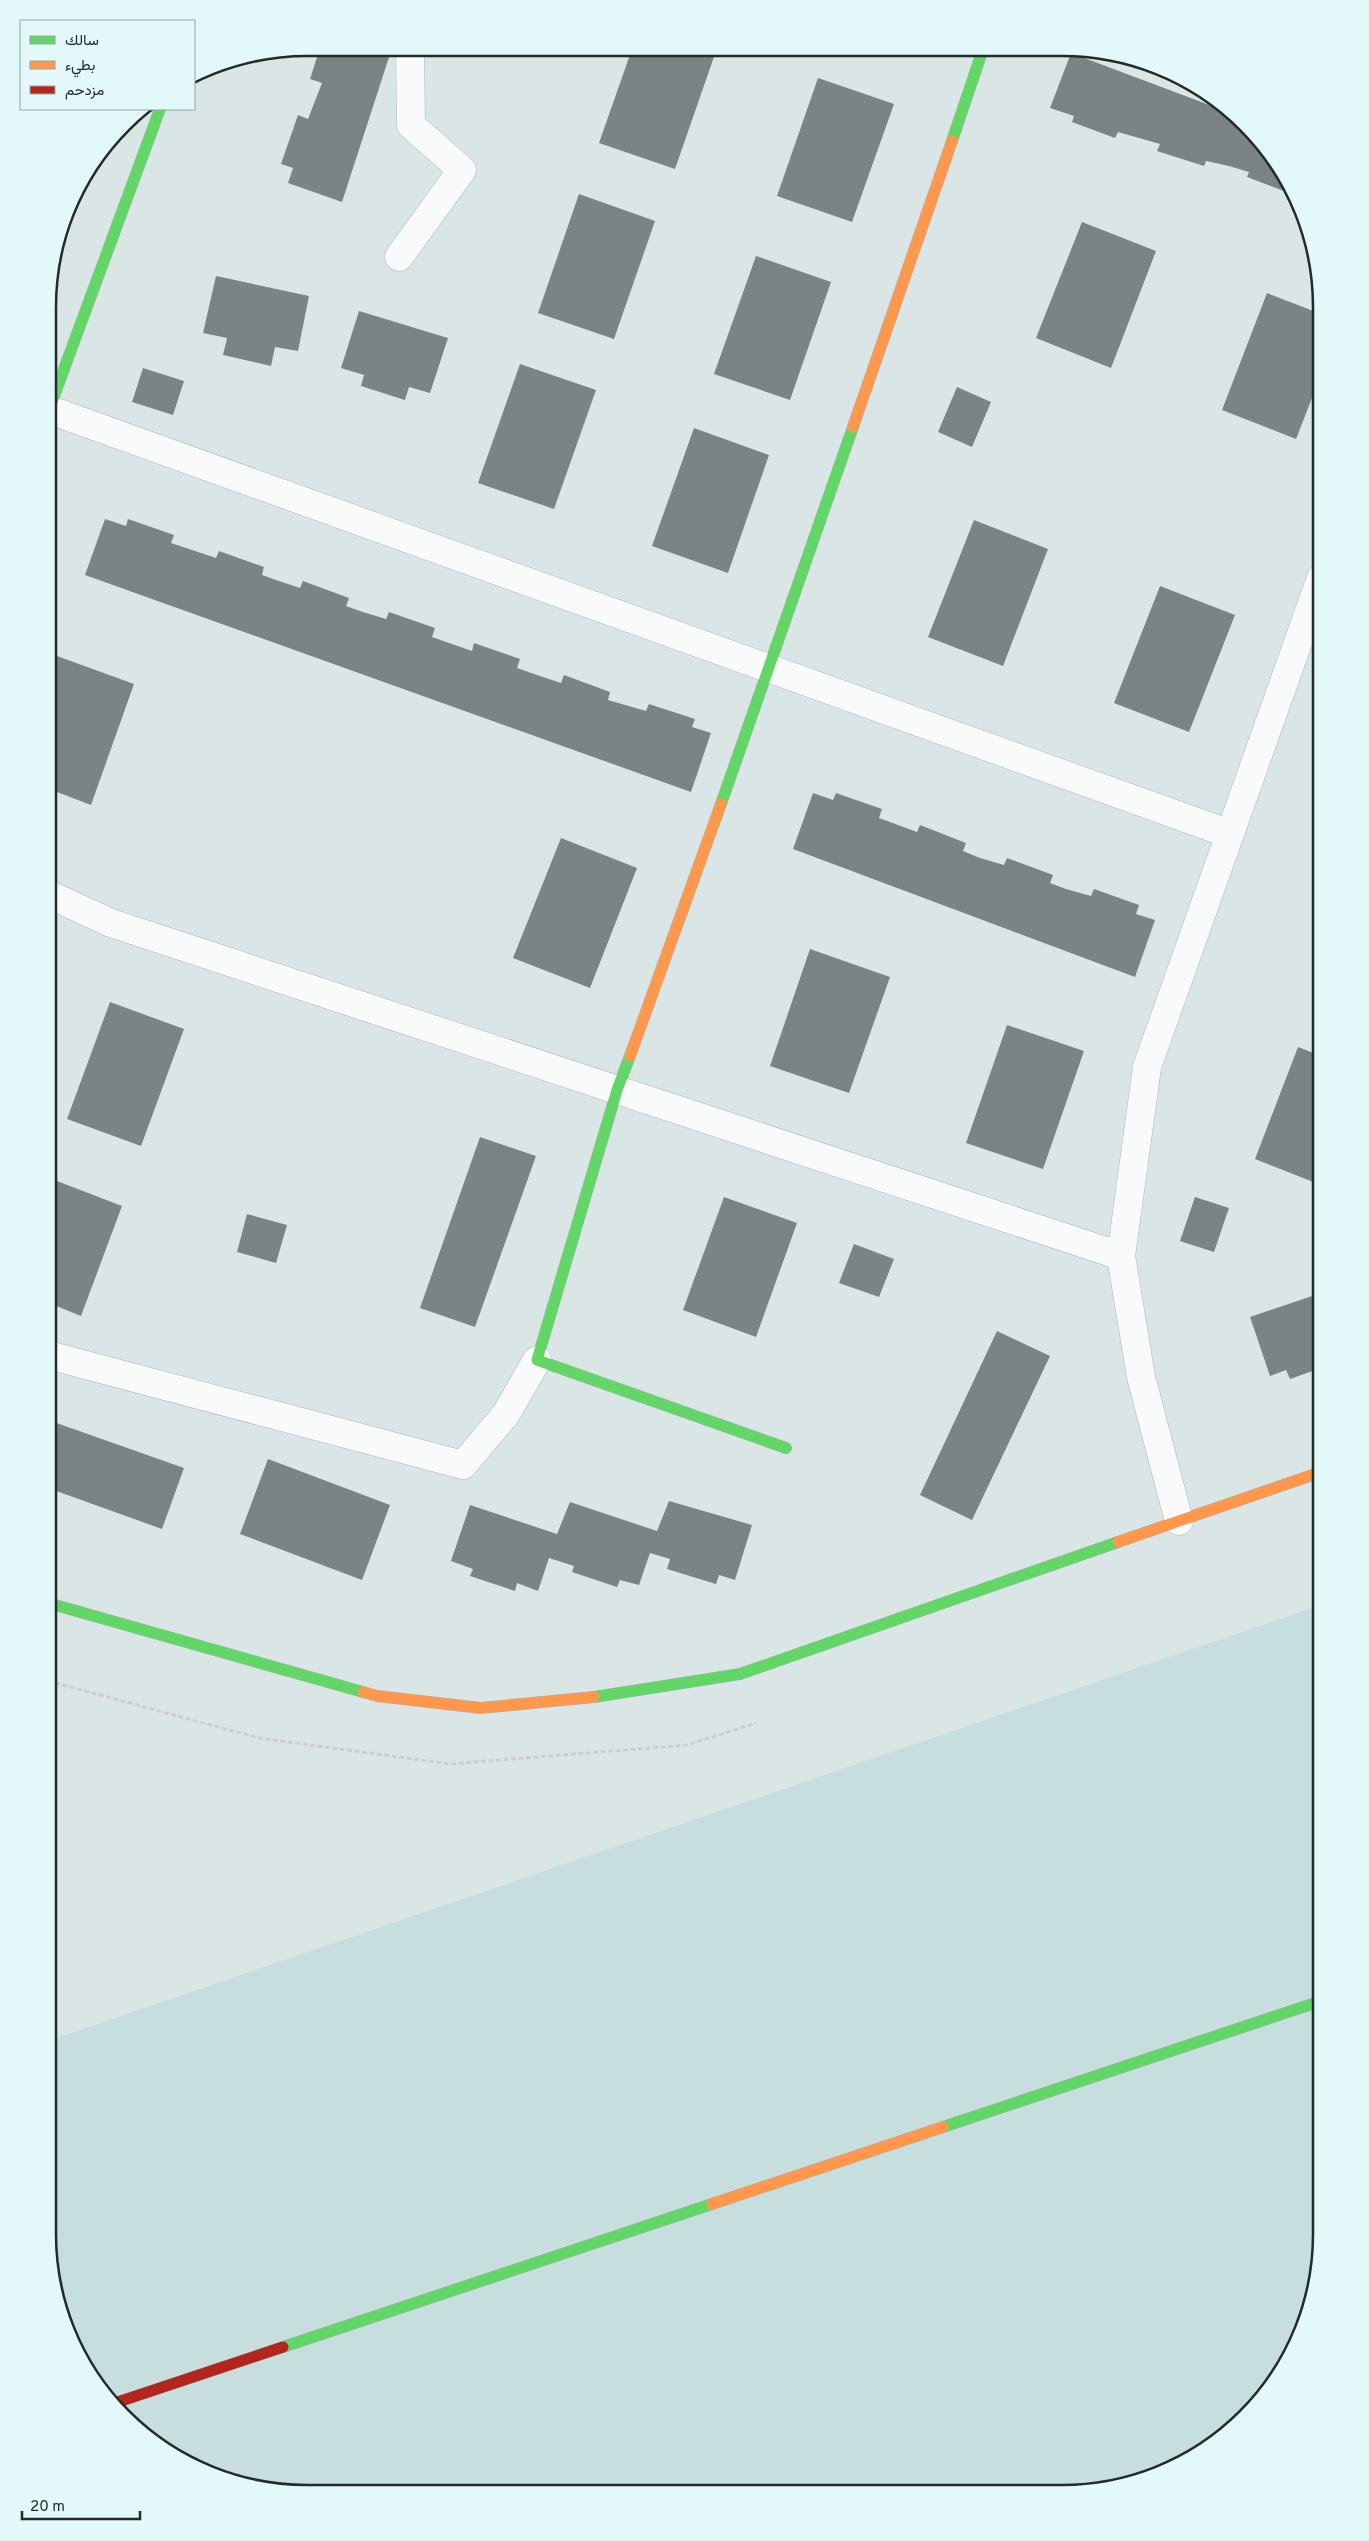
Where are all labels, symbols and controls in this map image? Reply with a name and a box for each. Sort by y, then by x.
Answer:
legend [20,20,195,110]
text: سالك [65,32,99,51]
text: بطيء [65,57,95,78]
text: مزدحم [65,82,104,101]
scale bar [22,2488,140,2520]
text: 20 m [30,2498,65,2517]

